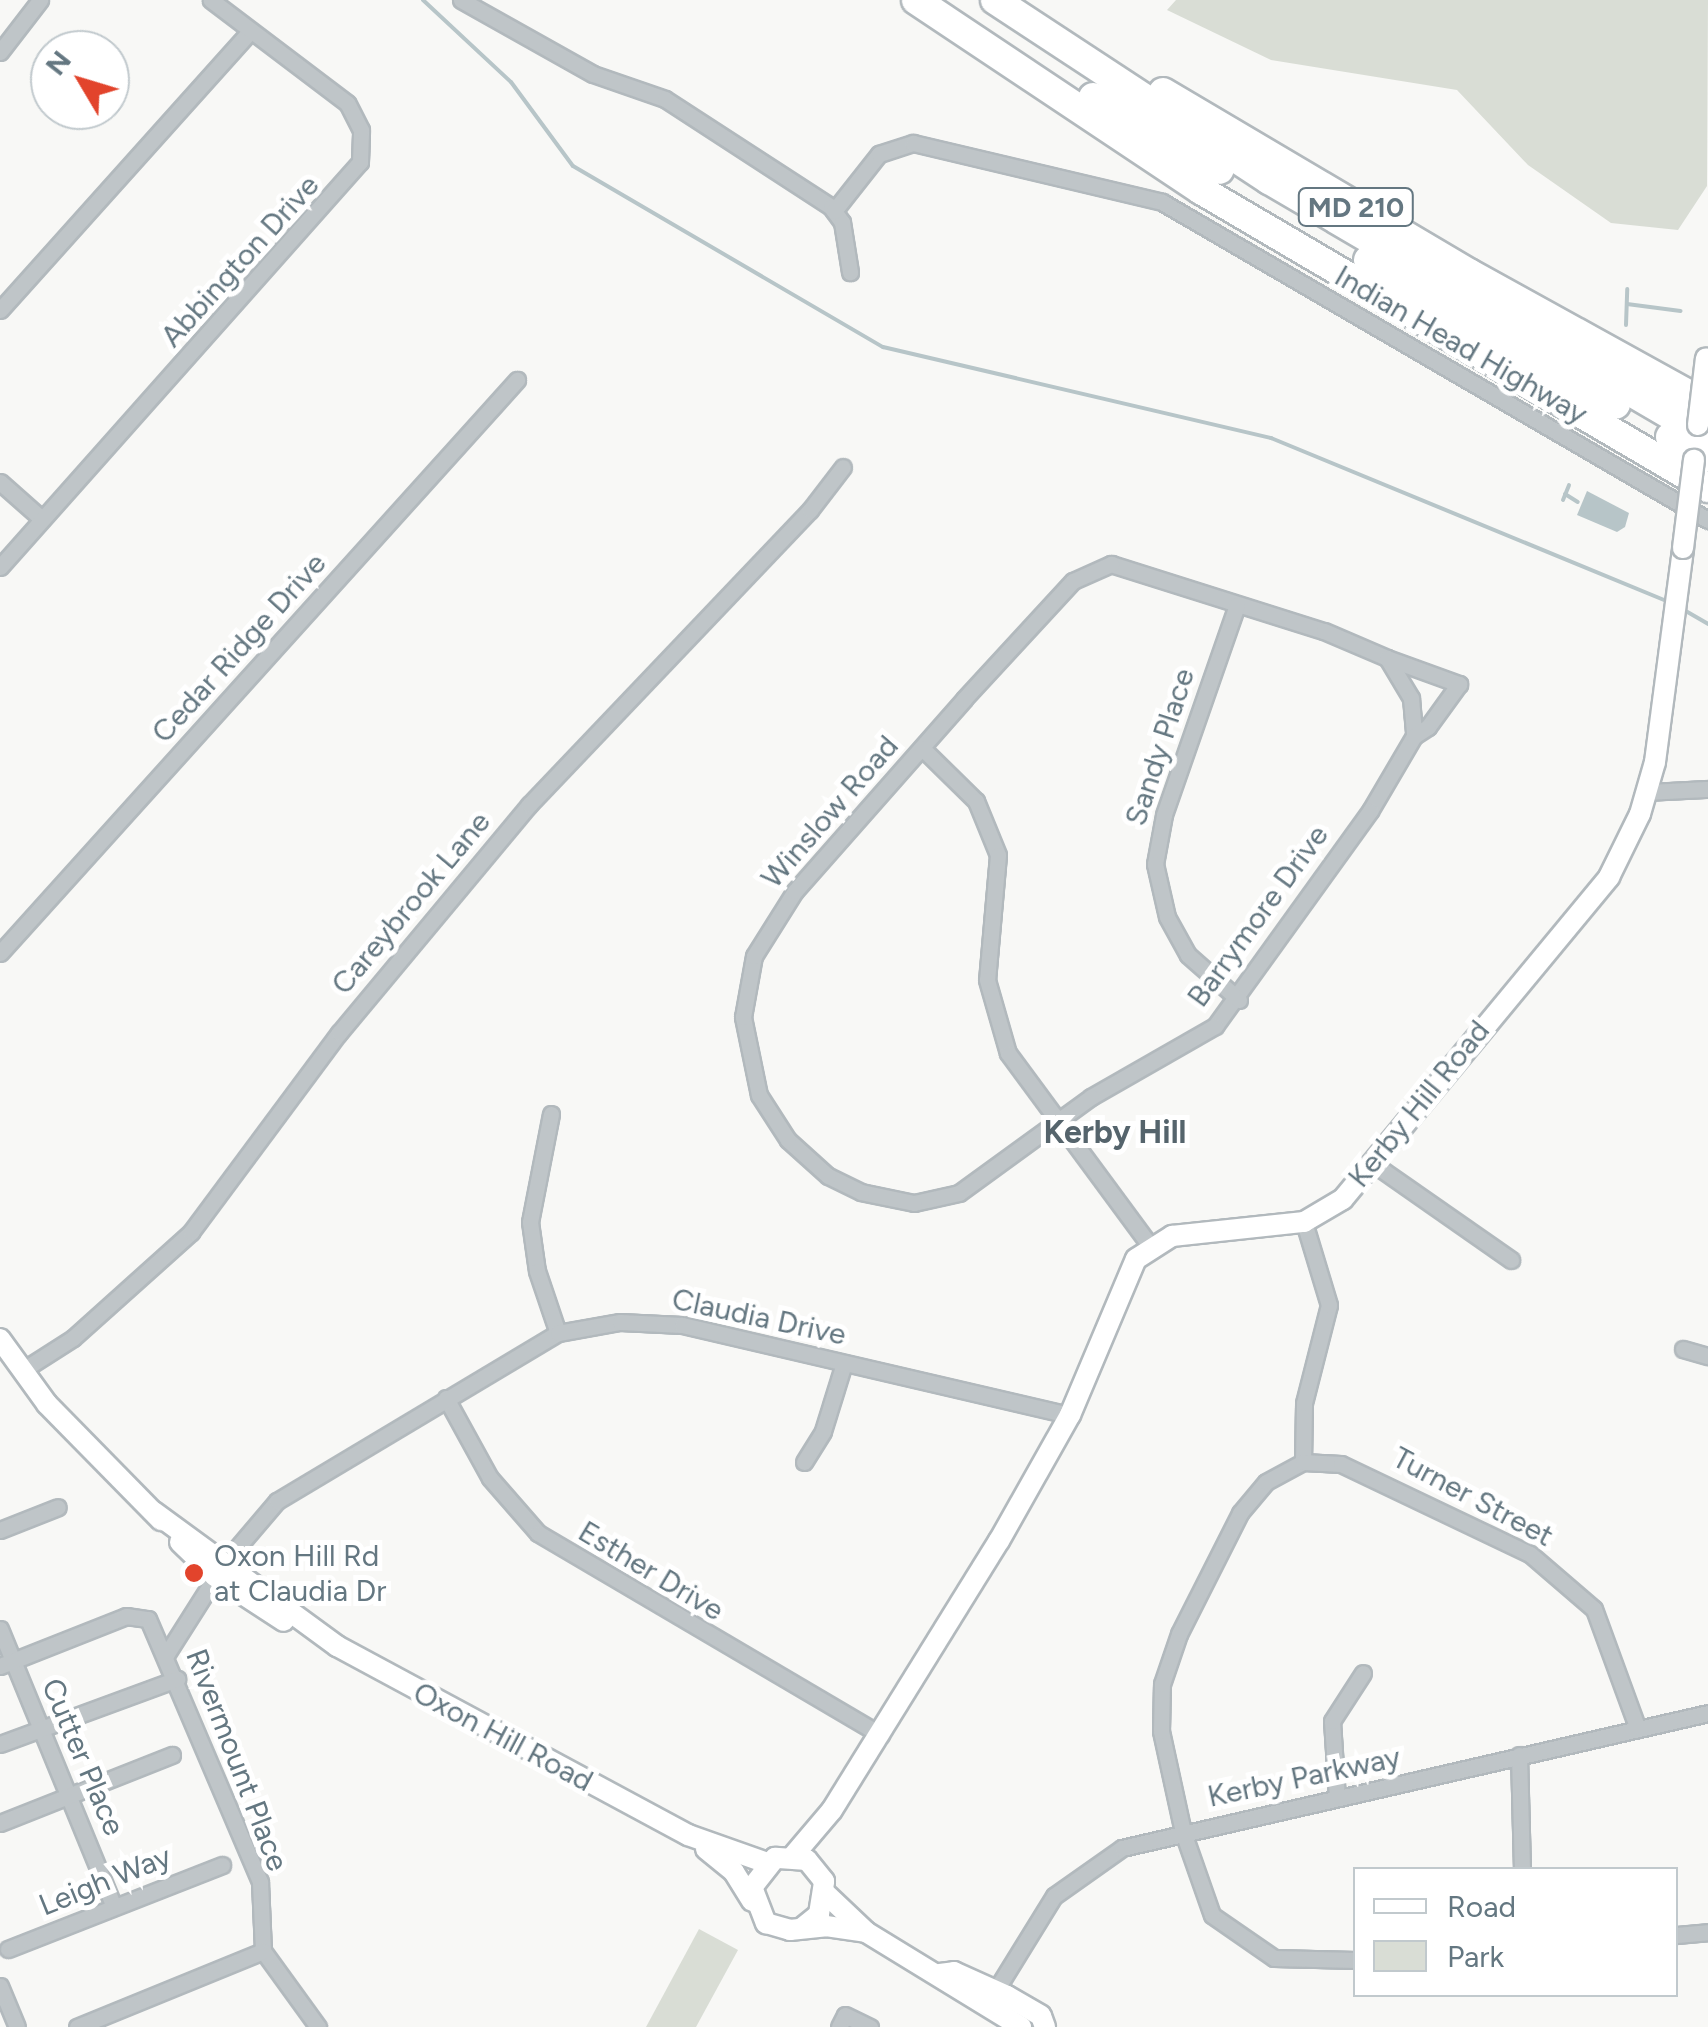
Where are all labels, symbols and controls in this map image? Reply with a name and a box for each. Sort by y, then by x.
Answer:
north arrow [30,30,130,130]
text: N [38,44,78,82]
street label: Abbington Drive [153,168,327,354]
road number: MD 210 [1296,184,1416,230]
street label: Indian Head Highway [1328,258,1594,432]
street label: Cedar Ridge Drive [144,546,334,750]
street label: Sandy Place [1118,664,1202,830]
street label: Winslow Road [754,728,906,896]
street label: Careybrook Lane [324,804,498,1002]
street label: Barrymore Drive [1180,818,1336,1014]
street label: Kerby Hill Road [1341,1013,1497,1195]
district label: Kerby Hill [1044,1113,1186,1151]
street label: Claudia Drive [669,1281,849,1353]
street label: Turner Street [1387,1440,1559,1554]
street label: Esther Drive [572,1514,730,1628]
place label: Oxon Hill Rd at Claudia Dr [214,1538,386,1608]
marker: Oxon Hill Rd at Claudia Dr [183,1562,205,1584]
street label: Rivermount Place [178,1644,296,1876]
street label: Cutter Place [34,1673,132,1841]
street label: Oxon Hill Road [407,1675,599,1799]
street label: Kerby Parkway [1204,1739,1404,1815]
street label: Leigh Way [34,1838,176,1924]
legend [1353,1867,1678,1997]
text: Road [1447,1888,1516,1925]
text: Park [1447,1938,1504,1975]

